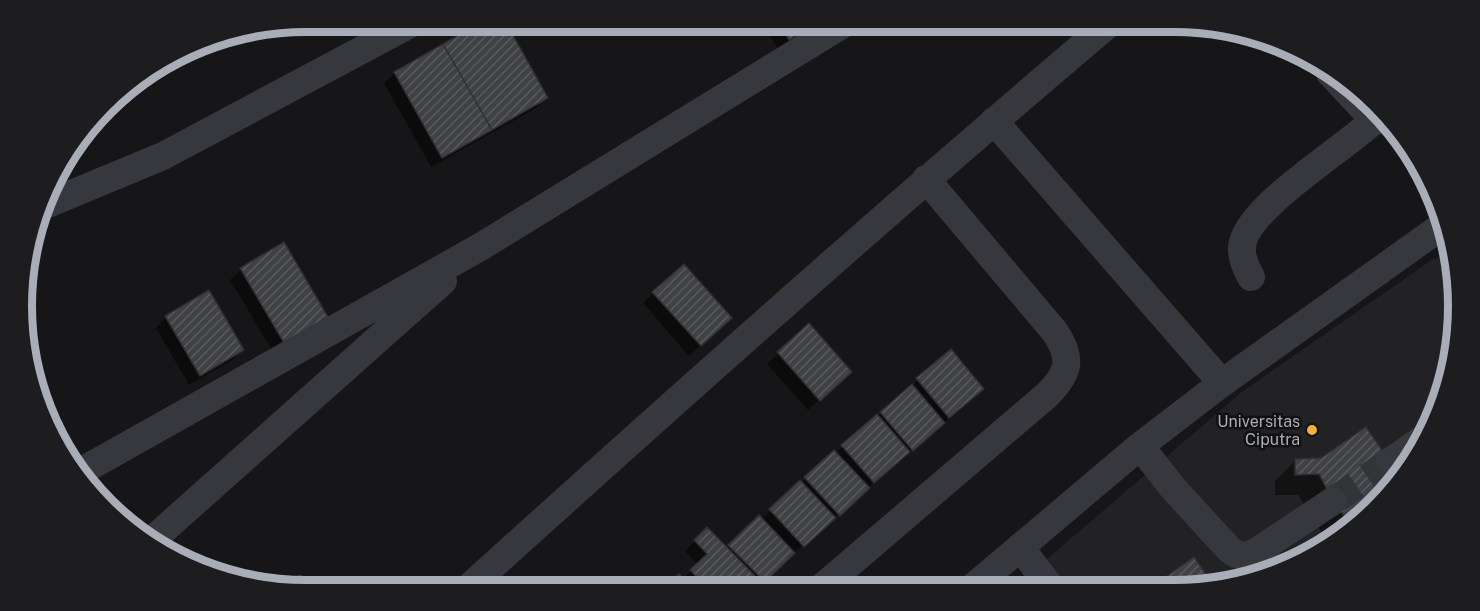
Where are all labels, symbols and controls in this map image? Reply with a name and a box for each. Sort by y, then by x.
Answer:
place label: Universitas Ciputra [1217,412,1300,449]
marker: Universitas Ciputra [1305,423,1319,437]

